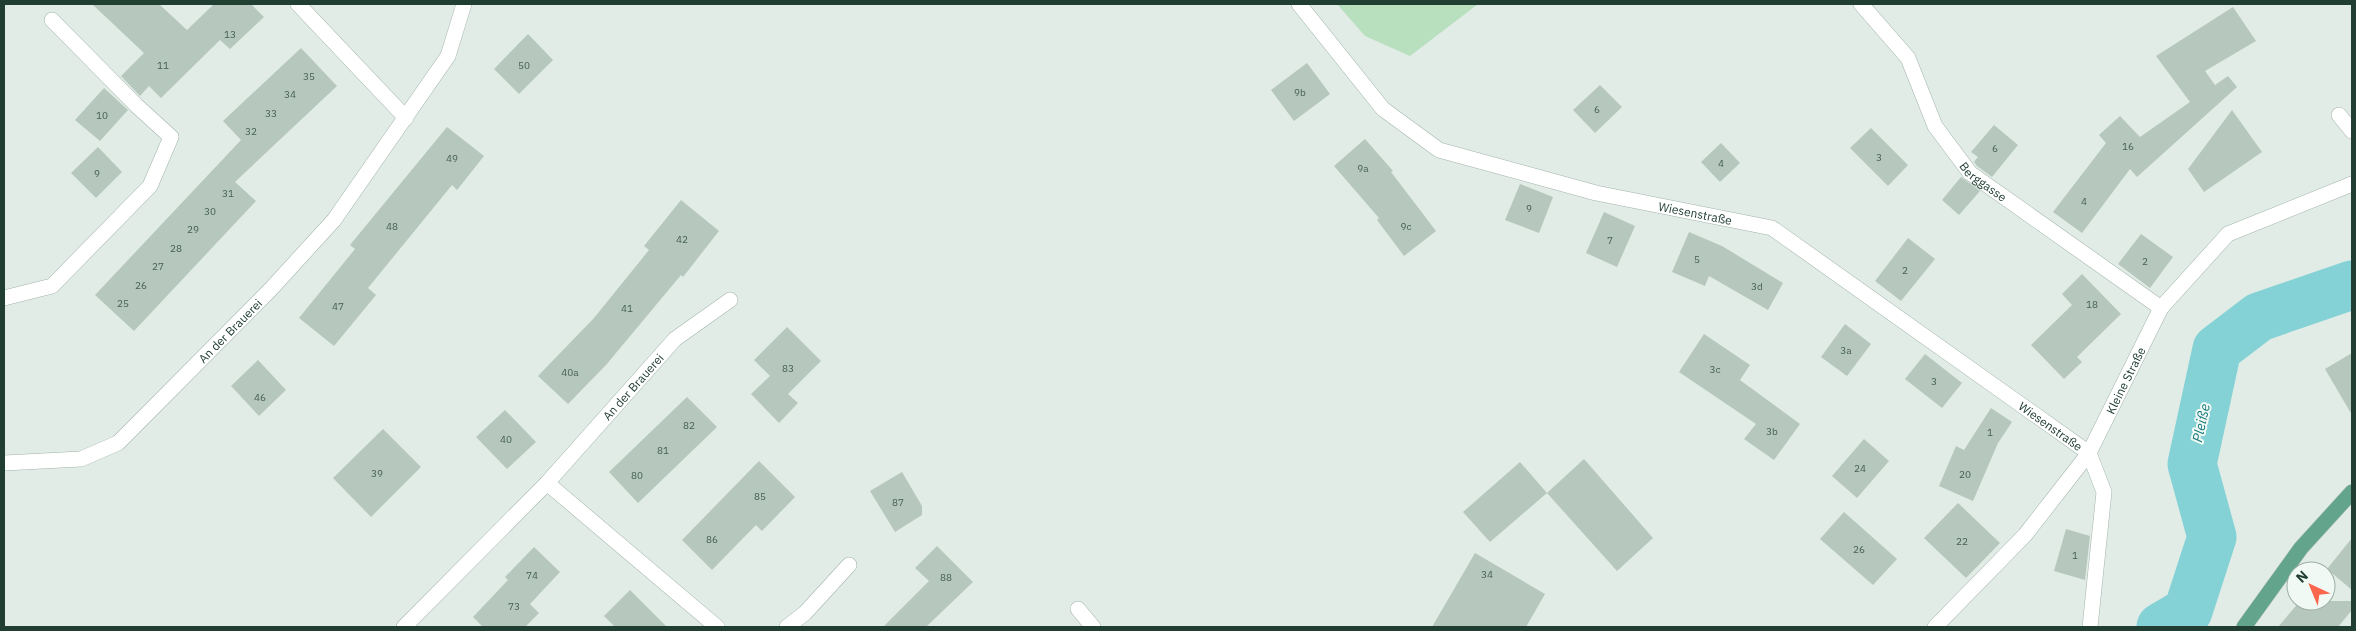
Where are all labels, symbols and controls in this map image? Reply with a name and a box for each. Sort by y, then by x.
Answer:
house number: 13 [224,28,236,41]
house number: 11 [157,59,169,72]
house number: 50 [518,59,530,72]
house number: 35 [303,70,315,83]
house number: 9b [1294,86,1306,99]
house number: 34 [284,88,296,101]
house number: 6 [1594,103,1600,116]
house number: 33 [265,107,277,120]
house number: 10 [96,109,108,122]
house number: 32 [245,125,257,138]
house number: 16 [2122,140,2134,153]
house number: 6 [1992,142,1998,155]
house number: 3 [1876,151,1882,164]
house number: 49 [446,152,458,165]
house number: 4 [1718,157,1724,170]
street label: Berggasse [1957,159,2010,205]
house number: 9a [1357,162,1369,175]
house number: 9 [94,167,100,180]
house number: 31 [222,187,234,200]
house number: 4 [2081,195,2087,208]
street label: Wiesenstraße [1657,198,1734,227]
house number: 9 [1526,202,1532,215]
house number: 30 [204,205,216,218]
house number: 48 [386,220,398,233]
house number: 9c [1400,220,1412,233]
house number: 29 [187,223,199,236]
house number: 42 [676,233,688,246]
house number: 7 [1607,234,1613,247]
house number: 28 [170,242,182,255]
house number: 5 [1694,253,1700,266]
house number: 2 [2142,255,2148,268]
house number: 27 [152,260,164,273]
house number: 2 [1902,264,1908,277]
house number: 26 [135,279,147,292]
house number: 3d [1751,280,1763,293]
street label: An der Brauerei [195,295,265,366]
house number: 25 [117,297,129,310]
house number: 18 [2086,298,2098,311]
house number: 47 [332,300,344,313]
house number: 41 [621,302,633,315]
house number: 3a [1840,344,1852,357]
street label: Kleine Straße [2102,344,2148,416]
street label: An der Brauerei [599,350,666,423]
house number: 83 [782,362,794,375]
house number: 3c [1709,363,1721,376]
house number: 40a [561,366,579,379]
house number: 3 [1931,375,1937,388]
house number: 46 [254,391,266,404]
street label: Wiesenstraße [2016,398,2086,454]
water label: Pleiße [2188,402,2214,444]
house number: 82 [683,419,695,432]
house number: 3b [1766,425,1778,438]
house number: 1 [1987,426,1993,439]
house number: 40 [500,433,512,446]
house number: 81 [657,444,669,457]
house number: 24 [1854,462,1866,475]
house number: 39 [371,467,383,480]
house number: 20 [1959,468,1971,481]
house number: 80 [631,469,643,482]
house number: 85 [754,490,766,503]
house number: 87 [892,496,904,509]
house number: 86 [706,533,718,546]
house number: 22 [1956,535,1968,548]
house number: 26 [1853,543,1865,556]
house number: 1 [2072,549,2078,562]
north arrow [2286,561,2336,611]
text: N [2292,567,2312,587]
house number: 34 [1481,568,1493,581]
house number: 74 [526,569,538,582]
house number: 88 [940,571,952,584]
house number: 73 [508,600,520,613]

